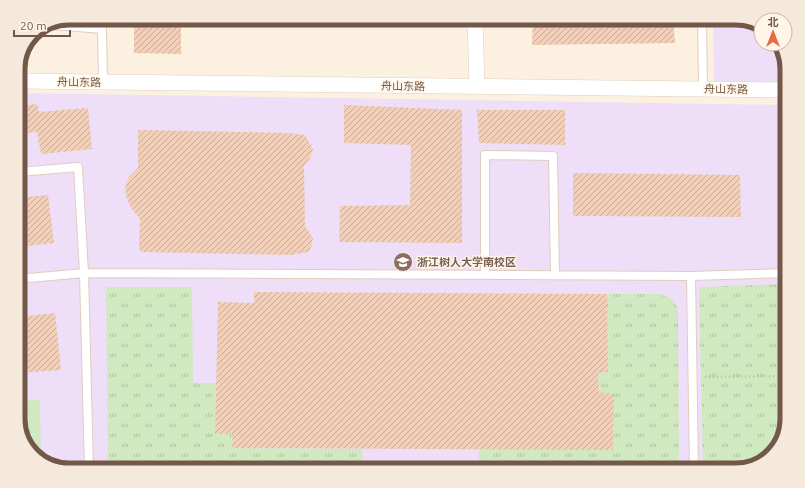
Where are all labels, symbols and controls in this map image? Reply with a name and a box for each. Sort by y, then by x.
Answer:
scale bar [14,12,70,38]
north arrow [753,12,793,52]
text: 北 [768,16,779,28]
text: 20 m [20,19,47,32]
street label: 舟山东路 [57,76,101,88]
street label: 舟山东路 [381,80,425,92]
street label: 舟山东路 [704,83,748,95]
school or university icon: 浙江树人大学南校区 [392,251,414,273]
place label: 浙江树人大学南校区 [417,256,516,268]

